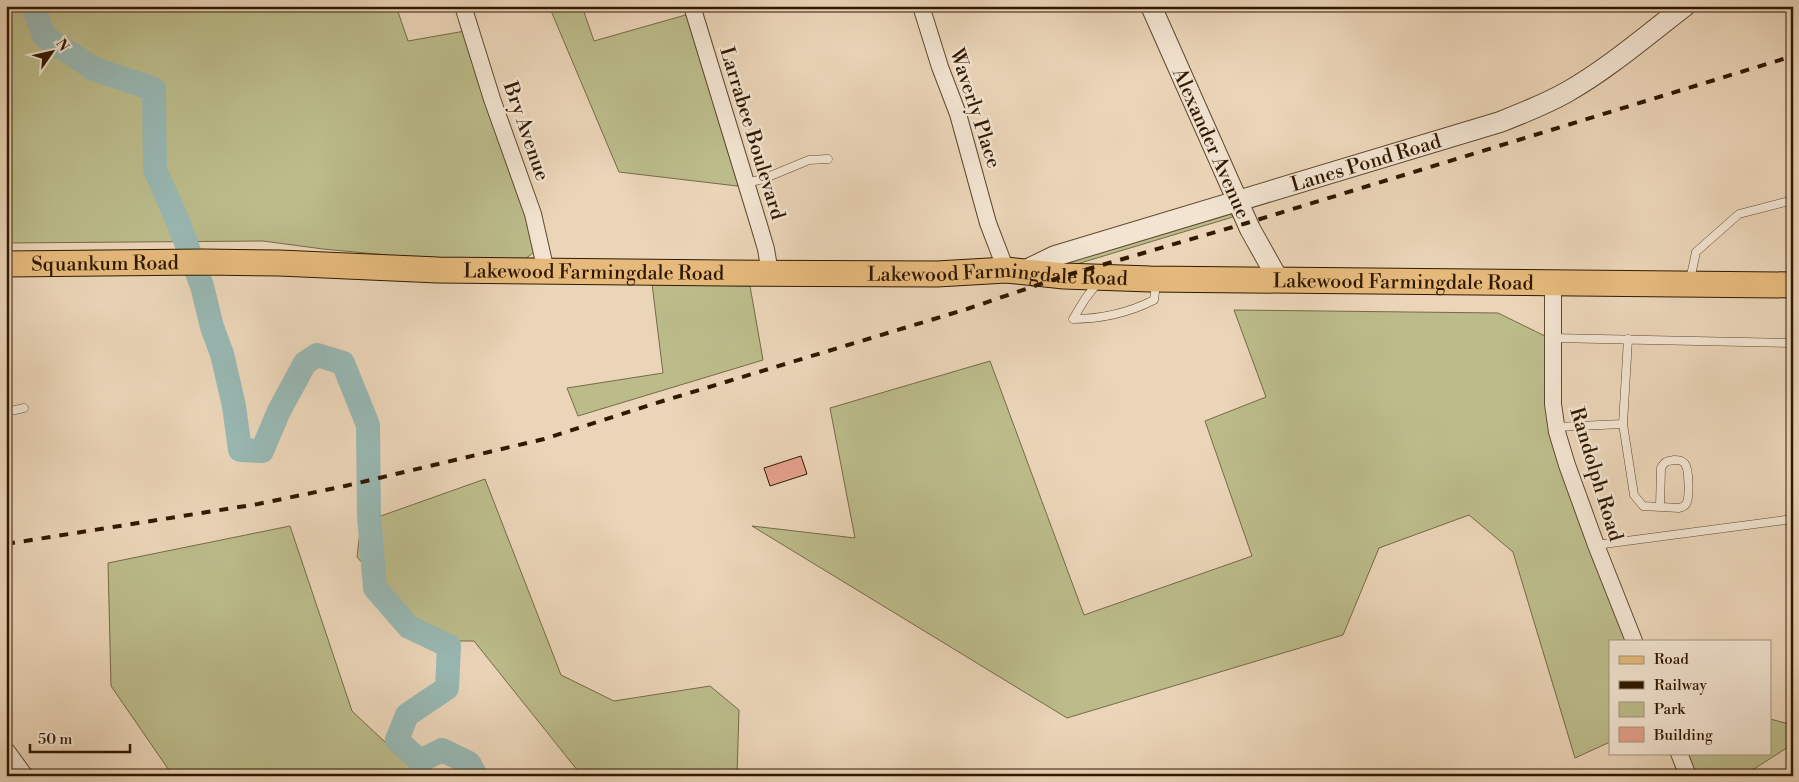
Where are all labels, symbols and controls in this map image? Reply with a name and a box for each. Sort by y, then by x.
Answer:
north arrow [28,28,78,78]
text: N [51,36,73,55]
street label: Larrabee Boulevard [713,44,790,223]
street label: Waverly Place [943,44,1006,172]
street label: Alexander Avenue [1166,63,1255,223]
street label: Bry Avenue [497,78,554,184]
street label: Lanes Pond Road [1288,129,1445,198]
street label: Squankum Road [31,251,180,278]
street label: Lakewood Farmingdale Road [463,259,725,287]
street label: Lakewood Farmingdale Road [867,259,1129,292]
street label: Lakewood Farmingdale Road [1273,269,1534,297]
street label: Randolph Road [1563,404,1628,545]
legend [1609,640,1772,754]
text: Road [1654,650,1689,669]
text: Railway [1654,676,1708,695]
text: Park [1654,700,1686,719]
scale bar [30,722,130,754]
text: Building [1653,726,1713,745]
text: 50 m [38,730,72,749]

